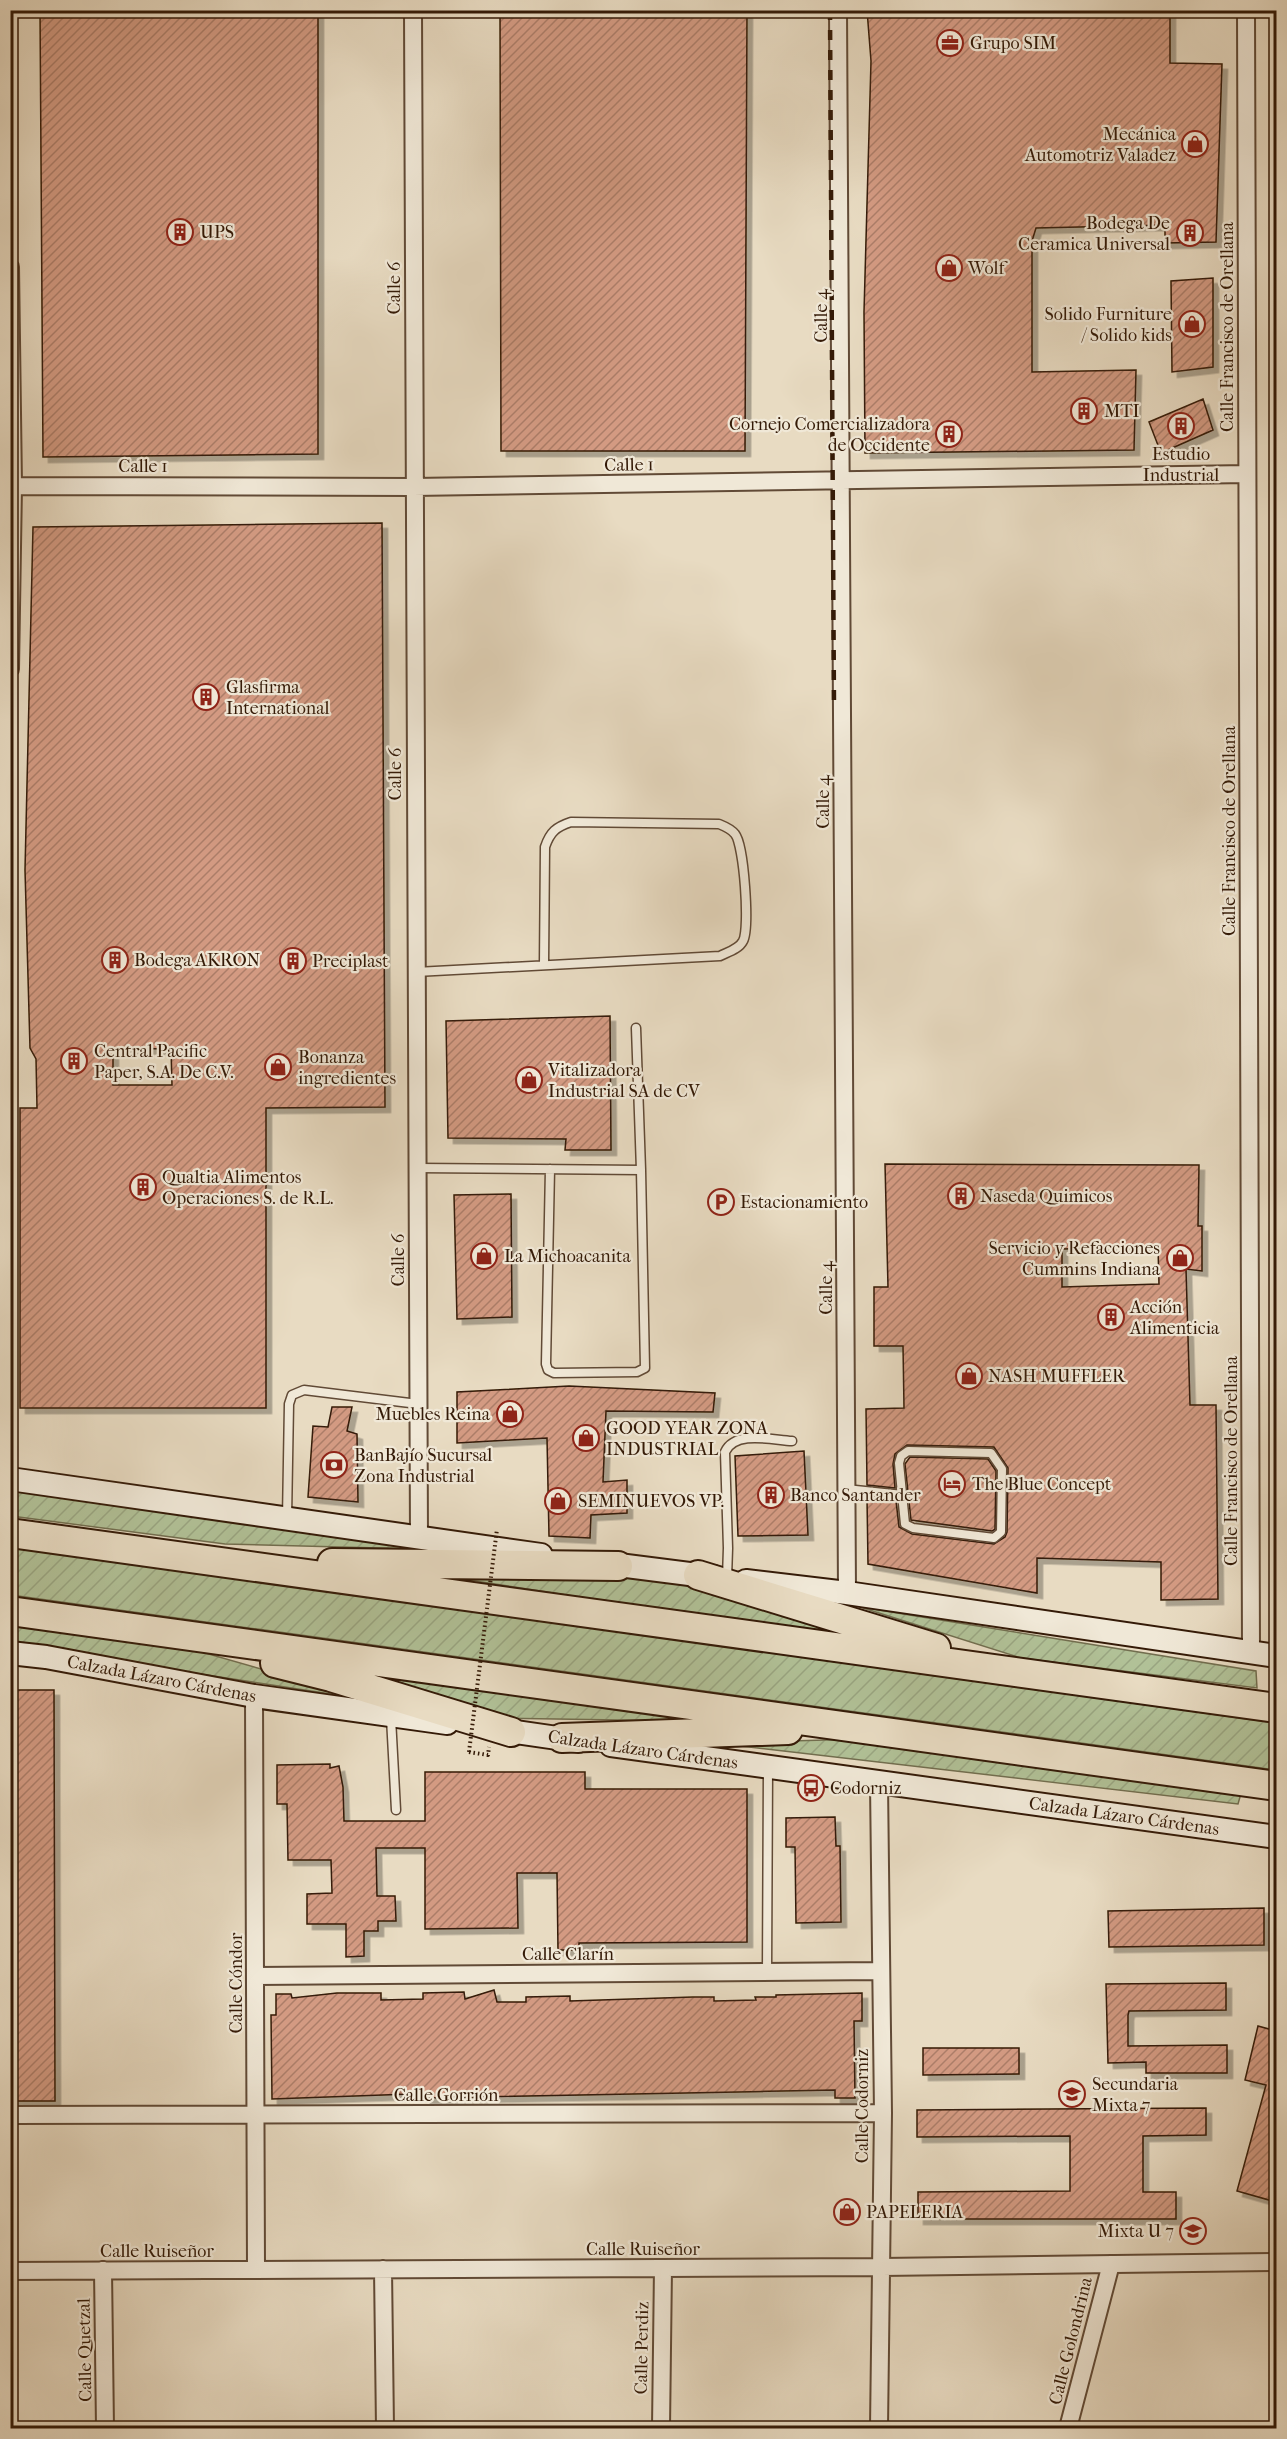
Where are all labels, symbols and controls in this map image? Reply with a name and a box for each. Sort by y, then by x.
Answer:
office icon: Grupo SIM [935,28,965,58]
place label: Grupo SIM [970,33,1056,54]
place label: Mecánica Automotriz Valadez [1024,124,1177,166]
shop icon: Mecánica Automotriz Valadez [1180,129,1210,159]
place label: Bodega De Ceramica Universal [1018,213,1170,255]
building icon: UPS [165,217,195,247]
building icon: Bodega De Ceramica Universal [1175,218,1205,248]
street label: Calle Francisco de Orellana [1217,221,1238,432]
place label: UPS [200,222,234,243]
shop icon: Wolf [934,253,964,283]
place label: Wolf [967,258,1008,279]
street label: Calle 6 [384,261,405,314]
street label: Calle 4 [811,289,832,343]
place label: Solido Furniture / Solido kids [1045,304,1172,346]
shop icon: Solido Furniture / Solido kids [1177,309,1207,339]
building icon: MTI [1069,396,1099,426]
place label: MTI [1104,401,1140,422]
building icon: Estudio Industrial [1166,411,1196,441]
place label: Cornejo Comercializadora de Occidente [729,414,931,456]
building icon: Cornejo Comercializadora de Occidente [934,419,964,449]
place label: Estudio Industrial [1143,444,1219,486]
street label: Calle 1 [604,454,654,476]
street label: Calle 1 [118,456,168,477]
place label: Glasfirma International [226,677,329,719]
building icon: Glasfirma International [191,682,221,712]
street label: Calle Francisco de Orellana [1219,725,1240,936]
street label: Calle 6 [385,747,406,800]
street label: Calle 4 [813,775,834,829]
building icon: Bodega AKRON [100,945,130,975]
building icon: Preciplast [278,946,308,976]
place label: Bodega AKRON [134,950,261,971]
place label: Preciplast [312,951,389,972]
place label: Central Pacific Paper, S.A. De C.V. [94,1041,234,1083]
building icon: Central Pacific Paper, S.A. De C.V. [59,1046,89,1076]
place label: Bonanza ingredientes [298,1047,396,1089]
shop icon: Bonanza ingredientes [263,1052,293,1082]
place label: Vitalizadora Industrial SA de CV [547,1060,701,1102]
shop icon: Vitalizadora Industrial SA de CV [514,1065,544,1095]
place label: Qualtia Alimentos Operaciones S. de R.L. [162,1167,333,1209]
building icon: Qualtia Alimentos Operaciones S. de R.L. [128,1172,158,1202]
building icon: Naseda Quimicos [946,1181,976,1211]
place label: Naseda Quimicos [980,1186,1113,1207]
parking icon: Estacionamiento [706,1187,736,1217]
place label: Estacionamiento [740,1192,868,1213]
street label: Calle 6 [388,1233,409,1286]
place label: Servicio y Refacciones Cummins Indiana [988,1238,1161,1280]
shop icon: La Michoacanita [469,1241,499,1271]
shop icon: Servicio y Refacciones Cummins Indiana [1165,1243,1195,1273]
place label: La Michoacanita [504,1246,631,1267]
street label: Calle 4 [816,1261,837,1315]
place label: Acción Alimenticia [1129,1297,1220,1339]
building icon: Acción Alimenticia [1096,1302,1126,1332]
street label: Calle Francisco de Orellana [1221,1355,1242,1566]
shop icon: NASH MUFFLER [954,1361,984,1391]
place label: NASH MUFFLER [988,1366,1126,1387]
shop icon: Muebles Reina [495,1399,525,1429]
place label: Muebles Reina [375,1404,491,1425]
place label: GOOD YEAR ZONA INDUSTRIAL [606,1418,768,1460]
shop icon: GOOD YEAR ZONA INDUSTRIAL [571,1423,601,1453]
place label: BanBajío Sucursal Zona Industrial [354,1445,492,1487]
bank icon: BanBajío Sucursal Zona Industrial [319,1450,349,1480]
hotel icon: The Blue Concept [937,1469,967,1499]
place label: The Blue Concept [972,1474,1112,1495]
building icon: Banco Santander [756,1480,786,1510]
place label: Banco Santander [790,1485,921,1506]
shop icon: SEMINUEVOS VP. [543,1486,573,1516]
place label: SEMINUEVOS VP. [578,1491,724,1512]
street label: Calzada Lázaro Cárdenas [66,1651,258,1707]
street label: Calzada Lázaro Cárdenas [547,1726,740,1774]
bus stop icon: Codorniz [796,1773,826,1803]
place label: Codorniz [830,1778,901,1799]
street label: Calzada Lázaro Cárdenas [1028,1792,1221,1840]
street label: Calle Cóndor [226,1932,247,2034]
street label: Calle Clarín [522,1944,614,1965]
street label: Calle Codorniz [852,2049,873,2163]
place label: Secundaria Mixta 7 [1092,2074,1179,2116]
school or university icon: Secundaria Mixta 7 [1057,2079,1087,2109]
street label: Calle Gorrión [394,2085,499,2106]
shop icon: PAPELERIA [832,2197,862,2227]
place label: PAPELERIA [866,2202,964,2223]
school or university icon: Mixta U 7 [1178,2216,1208,2246]
place label: Mixta U 7 [1098,2221,1174,2242]
street label: Calle Ruiseñor [586,2239,700,2260]
street label: Calle Ruiseñor [100,2241,214,2262]
street label: Calle Golondrina [1045,2274,1097,2407]
street label: Calle Quetzal [74,2298,96,2402]
street label: Calle Perdiz [631,2301,653,2395]

